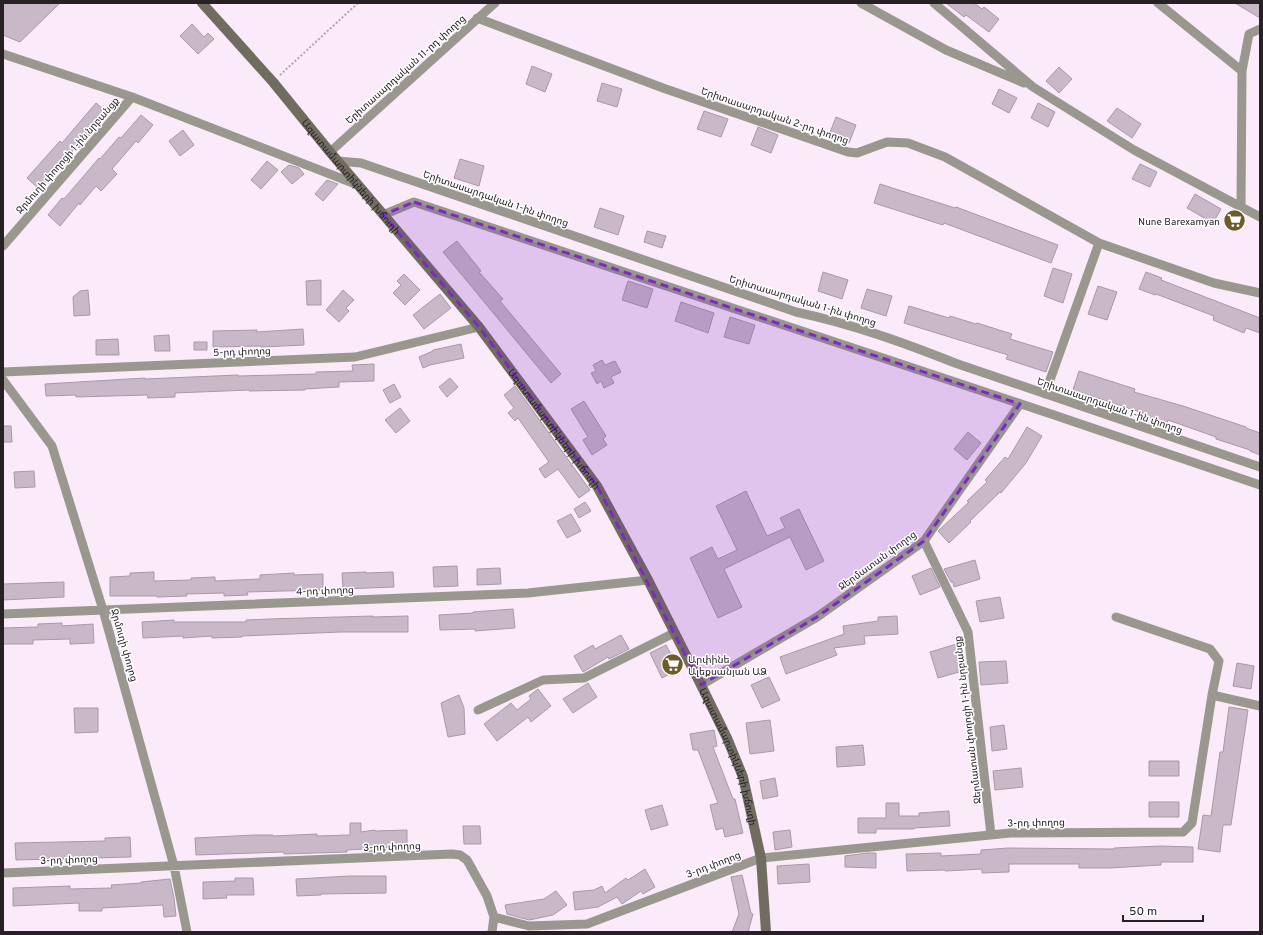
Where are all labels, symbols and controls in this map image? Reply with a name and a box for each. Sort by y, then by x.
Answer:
street label: Երիտասարդական 11-րդ փողոց [343,13,469,128]
street label: Երիտասարդական 2-րդ փողոց [699,85,850,148]
street label: Ջրմուղի փողոցի 1-ին նրբանցք [14,95,123,217]
street label: Ազատամարտիկների խճուղի [298,117,403,238]
street label: Երիտասարդական 1-ին փողոց [421,168,570,230]
supermarket icon: Nune Barexamyan [1222,208,1248,234]
place label: Nune Barexamyan [1138,216,1220,229]
street label: Երիտասարդական 1-ին փողոց [727,273,878,330]
street label: 5-րդ փողոց [213,345,271,360]
street label: Ազատամարտիկների խճուղի [504,367,602,493]
street label: Երիտասարդական 1-ին փողոց [1035,375,1184,437]
street label: Ջերմատան փողոց [836,528,919,594]
street label: 4-րդ փողոց [296,584,354,599]
street label: Ջրմուղի փողոց [107,608,140,683]
street label: Ջերմատան փողոցի 1-ին նրբանցք [952,635,985,805]
supermarket icon: Արփինե Ալեքսանյան ԱՁ [659,652,685,678]
place label: Արփինե Ալեքսանյան ԱՁ [688,654,768,679]
street label: Ազատամարտիկների խճուղի [695,686,759,827]
street label: 3-րդ փողոց [1007,816,1065,831]
street label: 3-րդ փողոց [363,840,421,855]
street label: 3-րդ փողոց [684,849,743,882]
street label: 3-րդ փողոց [40,853,98,868]
scale bar [1123,897,1203,923]
text: 50 m [1129,904,1157,920]

